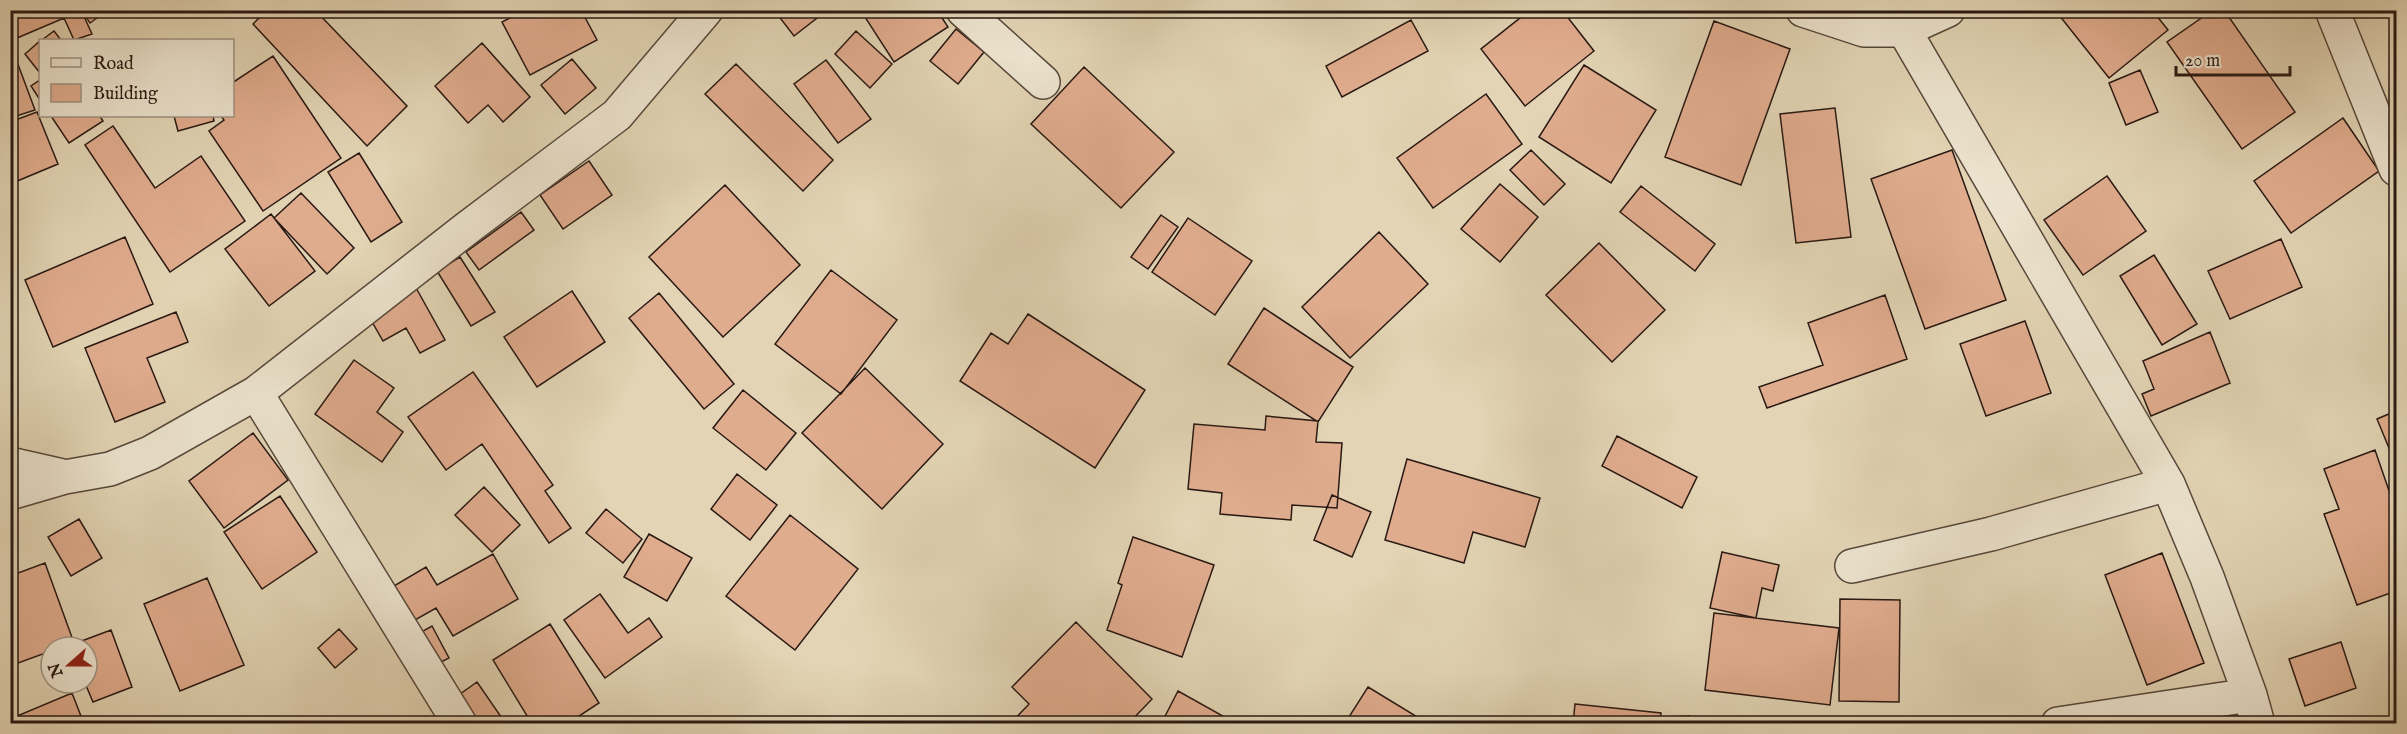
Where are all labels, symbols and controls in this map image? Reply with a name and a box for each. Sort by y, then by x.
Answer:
legend [39,39,234,117]
scale bar [2176,39,2290,77]
text: 20 m [2185,50,2220,73]
text: Road [93,53,134,76]
text: Building [93,83,158,106]
north arrow [39,635,99,695]
text: N [45,659,69,681]

